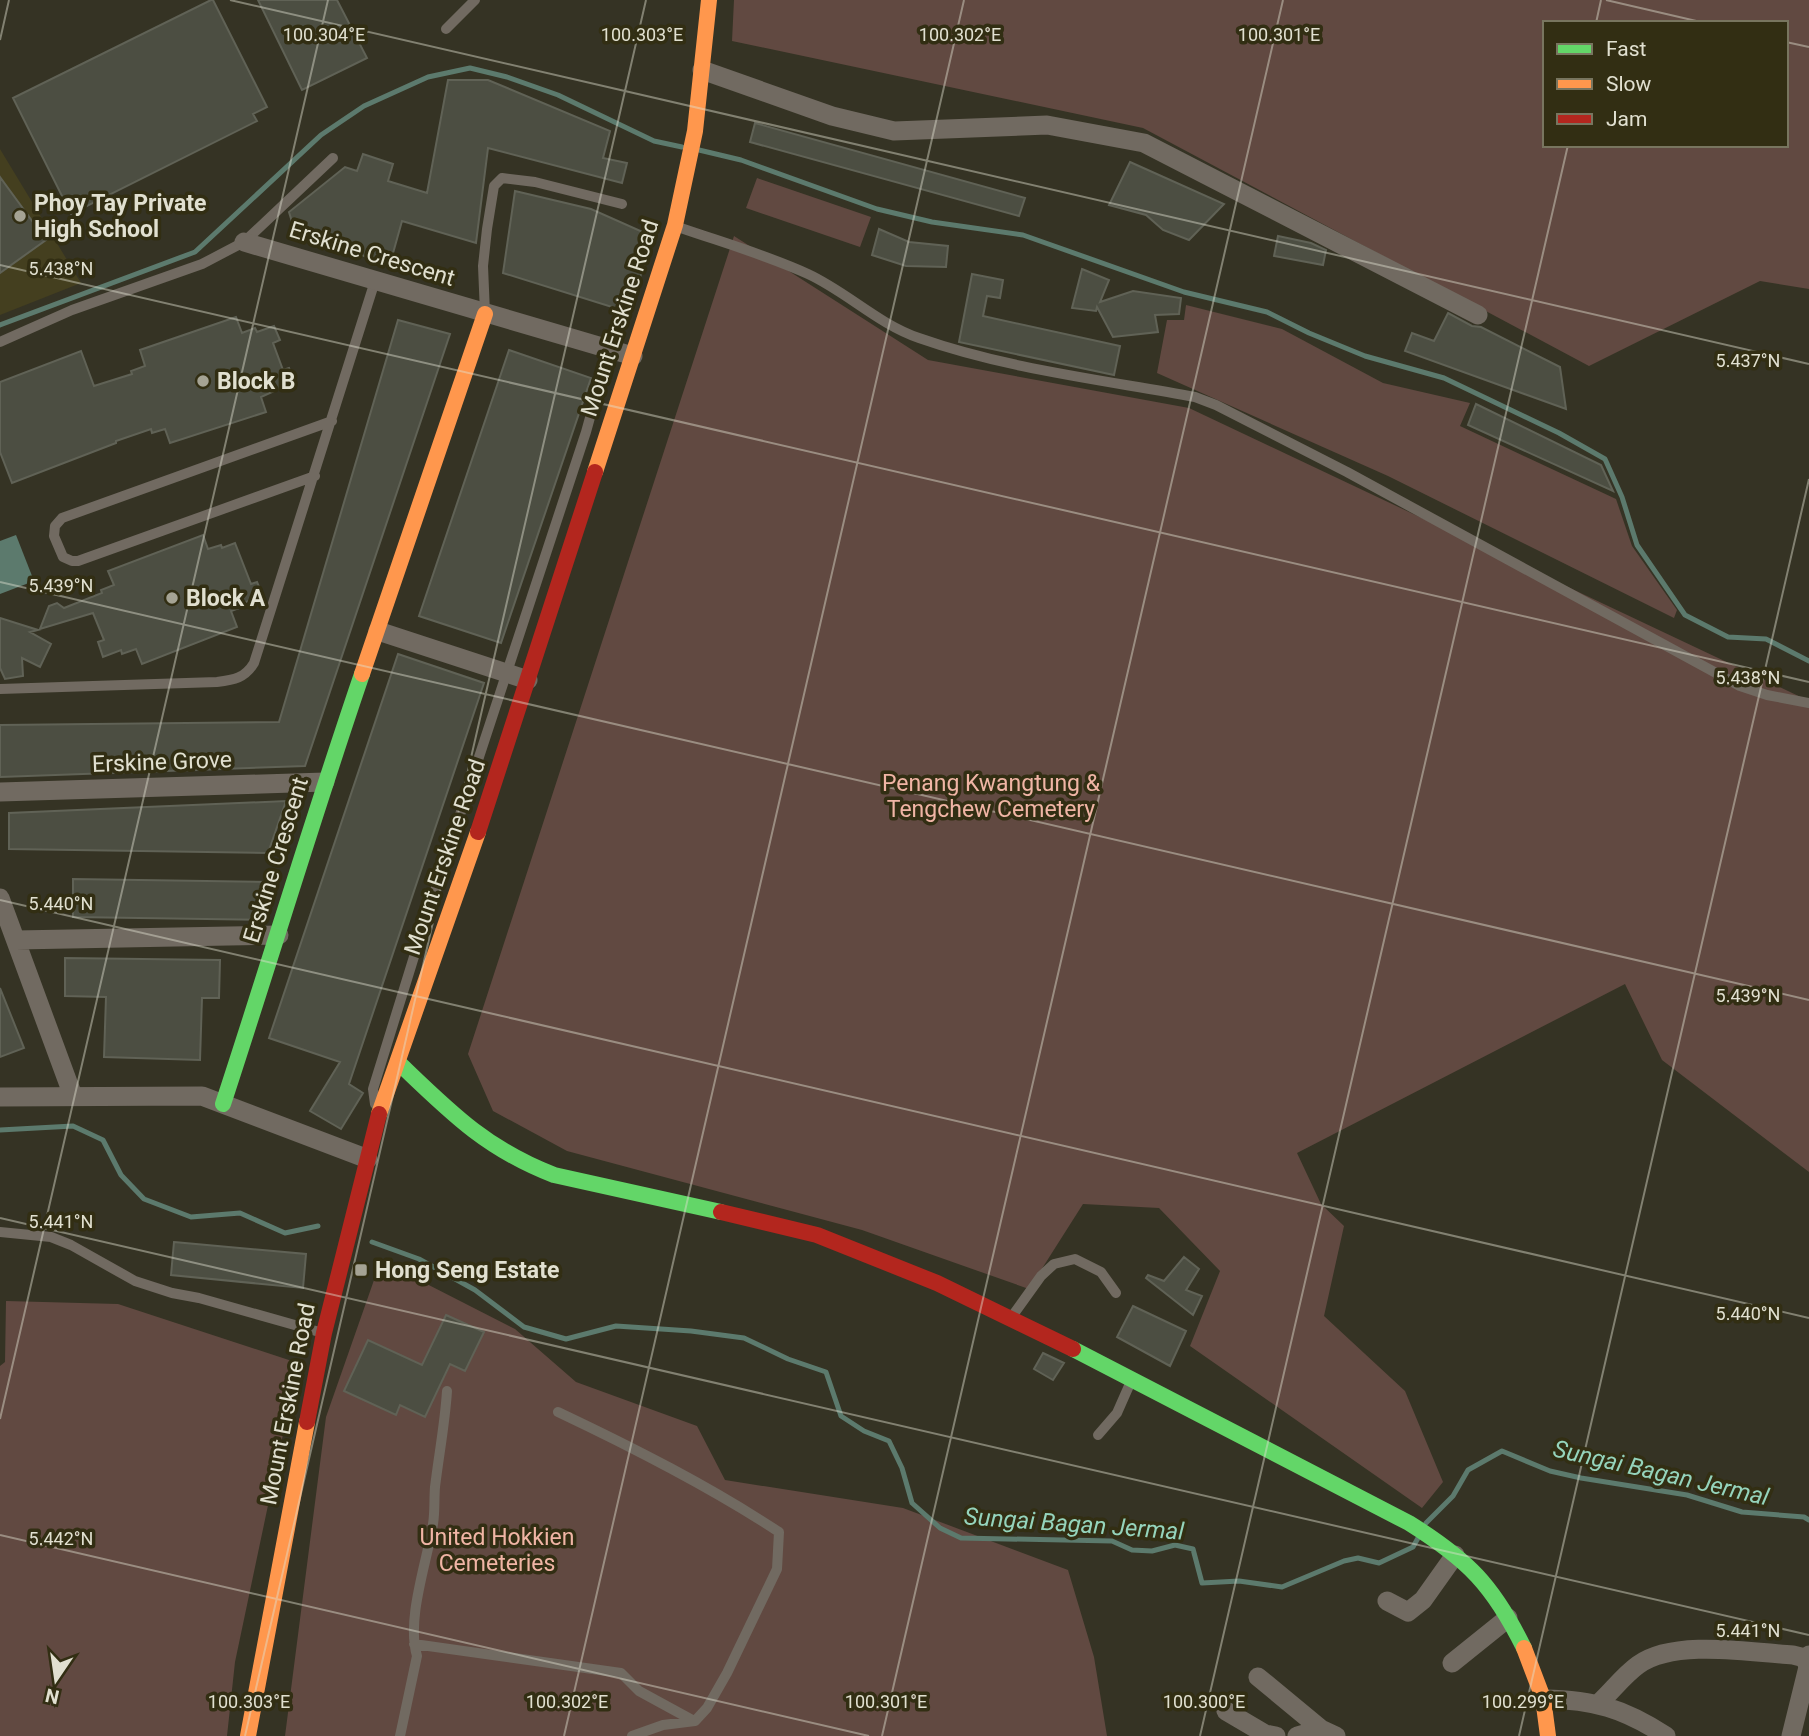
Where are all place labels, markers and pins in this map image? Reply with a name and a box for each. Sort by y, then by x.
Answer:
place label: Phoy Tay Private High School [34,190,207,243]
marker: Phoy Tay Private High School [12,208,28,224]
place label: Block B [217,368,295,395]
marker: Block B [195,373,211,389]
place label: Block A [186,585,266,612]
marker: Block A [164,590,180,606]
place label: Hong Seng Estate [375,1257,559,1284]
marker: Hong Seng Estate [353,1262,369,1278]

